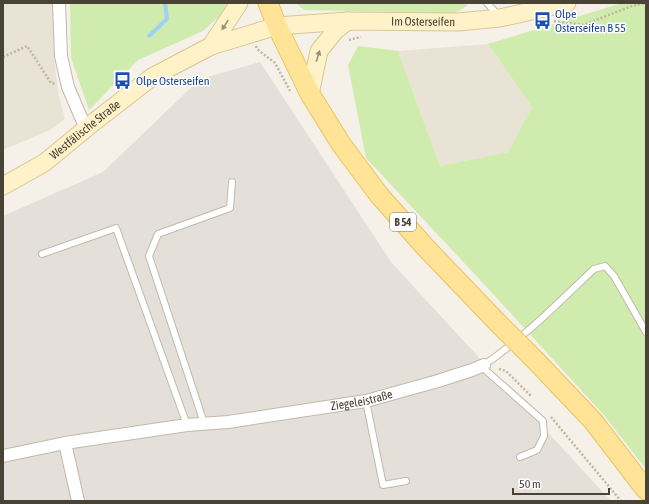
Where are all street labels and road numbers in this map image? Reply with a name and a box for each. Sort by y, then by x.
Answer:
street label: Im Osterseifen [391,14,455,29]
street label: Westfälische Straße [47,97,123,162]
road number: B 54 [390,213,416,231]
street label: Ziegeleistraße [329,387,394,413]

